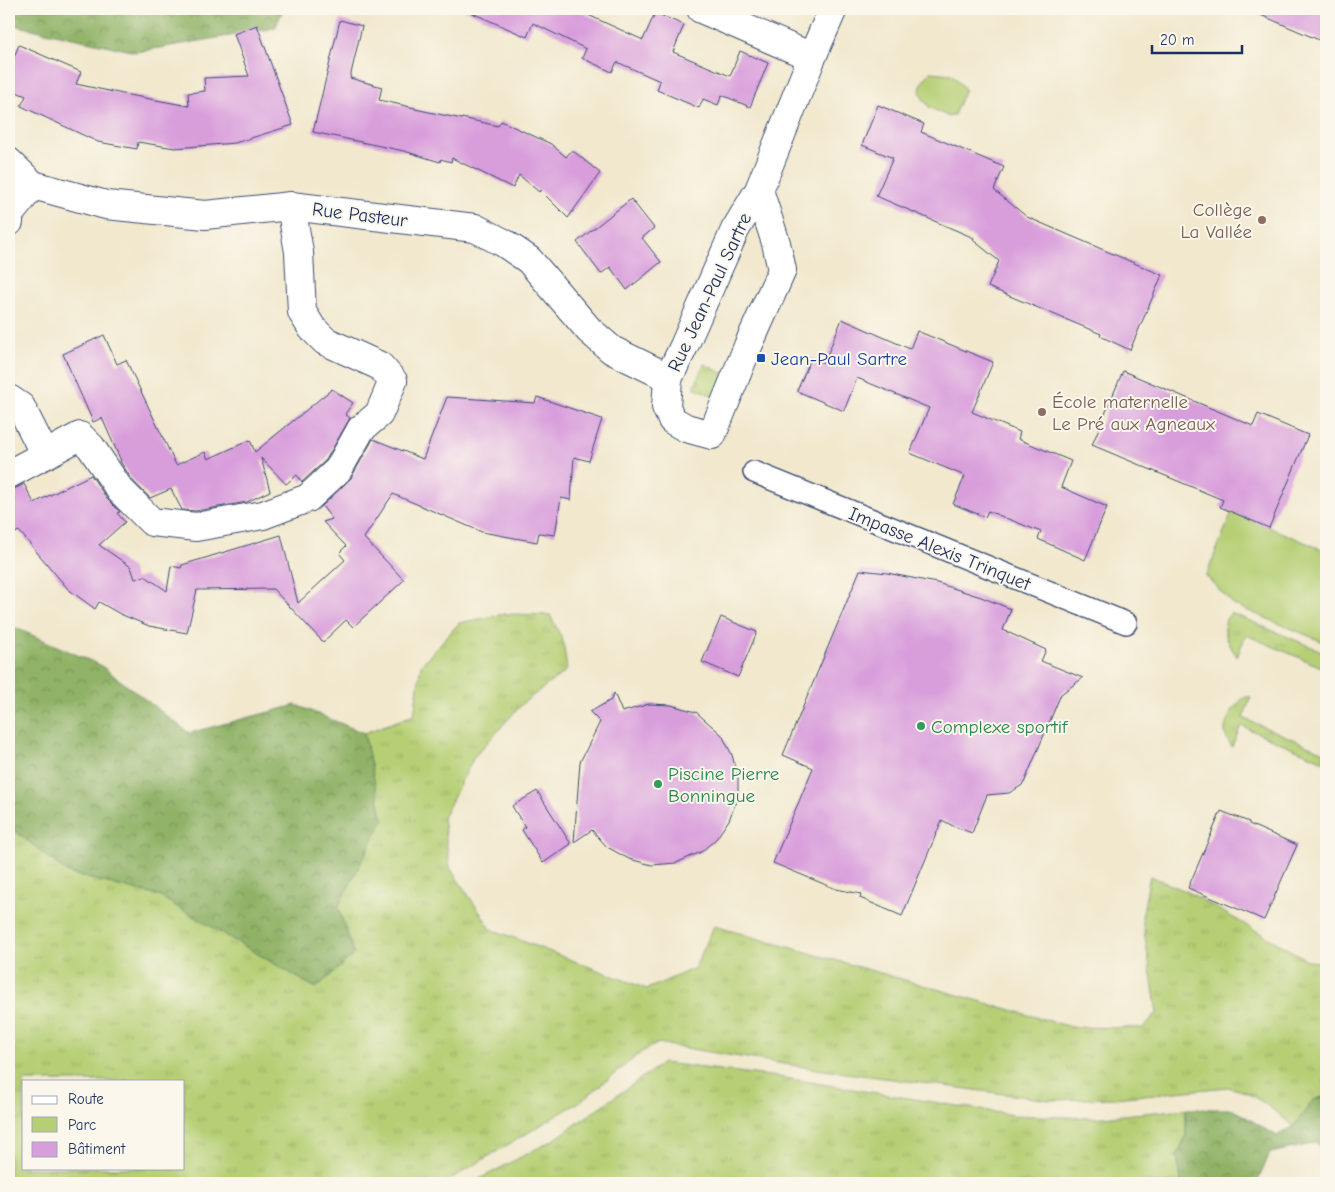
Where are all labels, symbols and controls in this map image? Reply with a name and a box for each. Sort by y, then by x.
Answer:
scale bar [1152,22,1242,54]
text: 20 m [1160,31,1194,49]
street label: Rue Pasteur [311,198,409,232]
place label: Collège La Vallée [1180,199,1252,243]
street label: Rue Jean-Paul Sartre [663,209,756,375]
marker: Collège La Vallée [1256,214,1268,226]
place label: Jean-Paul Sartre [771,348,907,370]
marker: Jean-Paul Sartre [755,352,767,364]
place label: École maternelle Le Pré aux Agneaux [1052,391,1216,435]
marker: École maternelle Le Pré aux Agneaux [1036,406,1048,418]
street label: Impasse Alexis Trinquet [846,502,1034,596]
place label: Complexe sportif [931,716,1069,738]
marker: Complexe sportif [915,720,927,732]
place label: Piscine Pierre Bonningue [668,763,779,807]
marker: Piscine Pierre Bonningue [652,778,664,790]
legend [22,1080,185,1170]
text: Route [68,1090,104,1108]
text: Parc [68,1116,96,1134]
text: Bâtiment [68,1140,126,1158]

